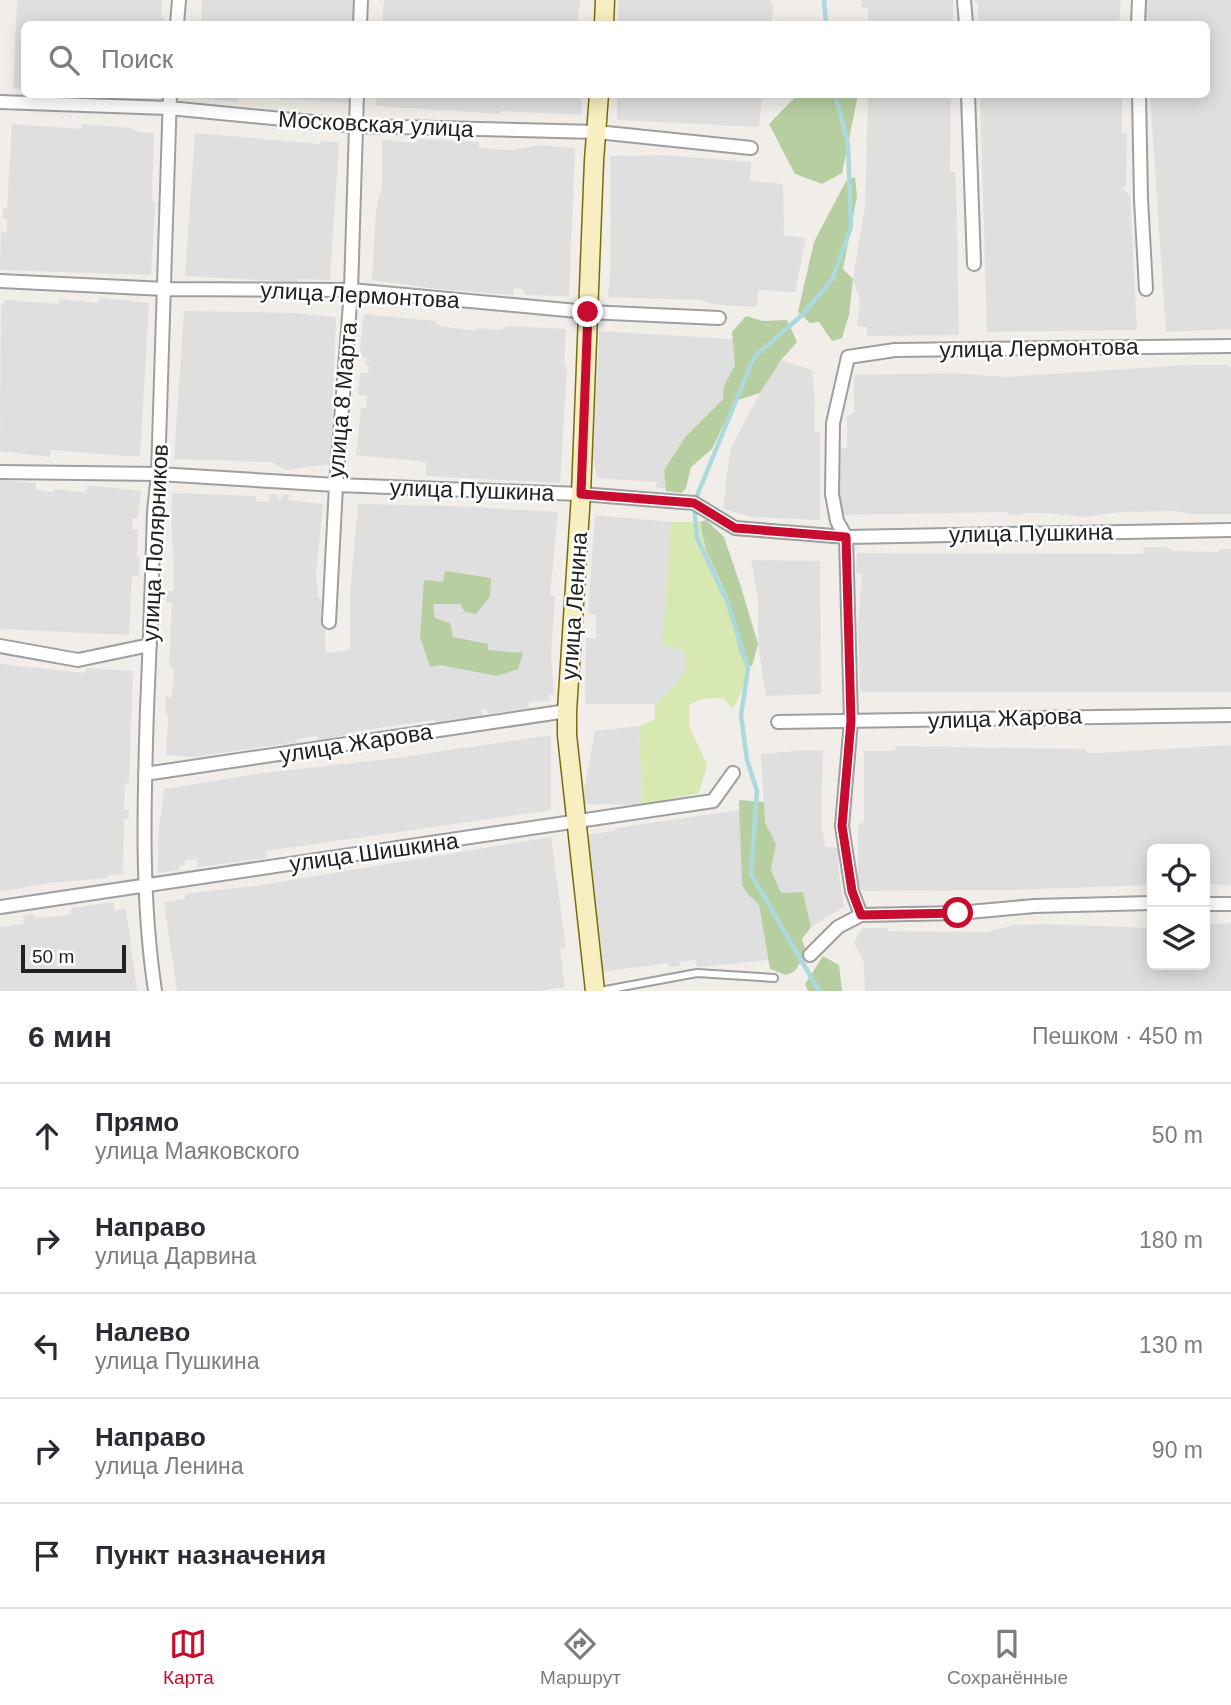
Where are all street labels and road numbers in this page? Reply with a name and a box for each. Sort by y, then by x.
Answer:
street label: Московская улица [278,106,475,142]
street label: улица Лермонтова [260,277,460,313]
street label: улица 8 Марта [322,321,362,479]
street label: улица Лермонтова [939,333,1139,363]
street label: улица Полярников [137,443,173,643]
street label: улица Пушкина [389,474,555,506]
street label: улица Пушкина [949,519,1114,547]
street label: улица Ленина [556,531,592,681]
street label: улица Жарова [927,702,1083,734]
street label: улица Жарова [278,718,434,768]
street label: улица Шишкина [288,827,460,877]

